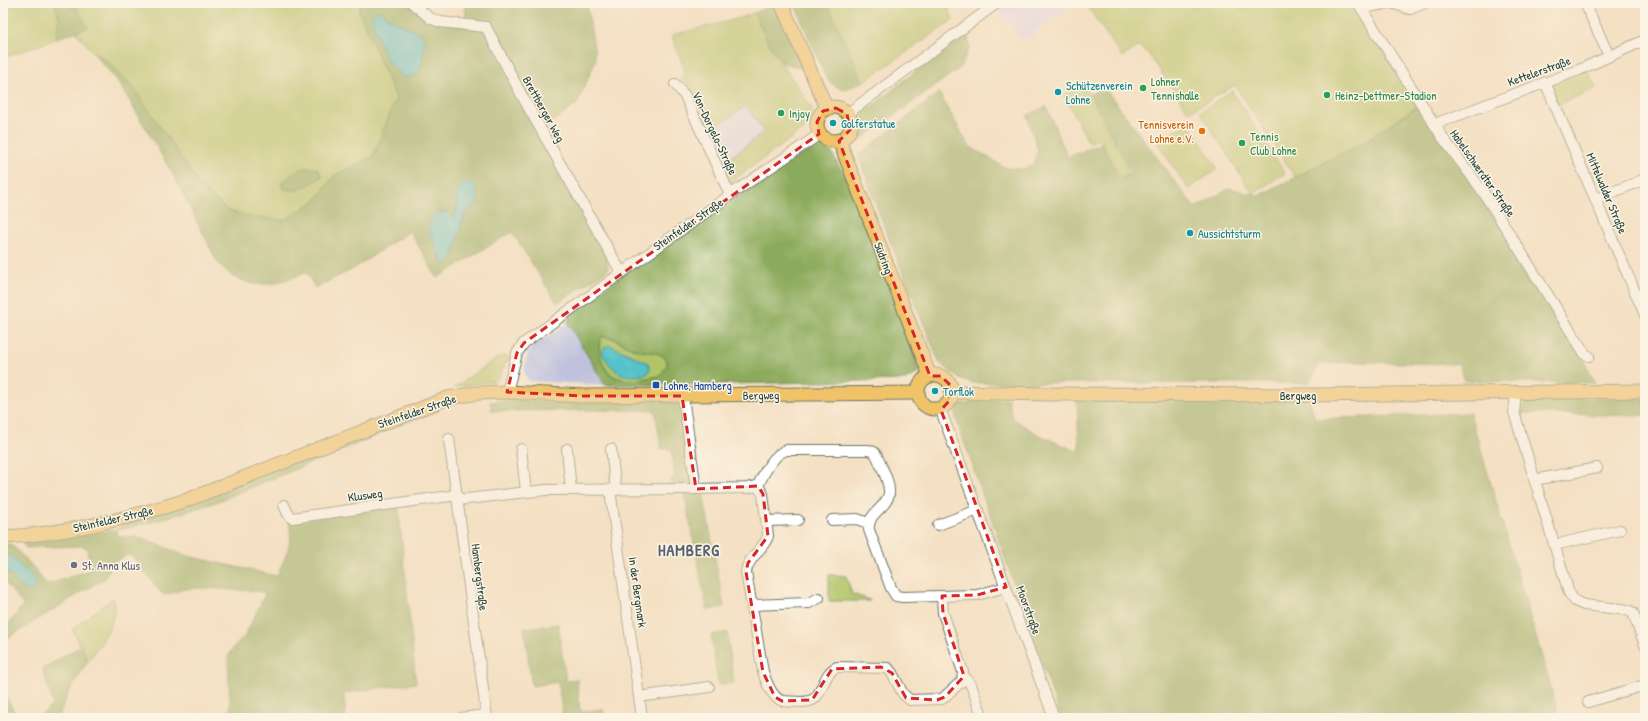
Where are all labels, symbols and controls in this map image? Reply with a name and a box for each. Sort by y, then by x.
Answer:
street label: Kettelerstraße [1505,52,1573,90]
street label: Brettberger Weg [519,73,569,145]
place label: Lohner Tennishalle [1151,73,1199,104]
place label: Schützenverein Lohne [1066,77,1133,108]
marker: Lohner Tennishalle [1138,83,1148,93]
marker: Schützenverein Lohne [1053,87,1063,97]
place label: Heinz-Dettmer-Stadion [1335,87,1437,104]
street label: Von-Dorgelo-Straße [688,89,742,178]
marker: Heinz-Dettmer-Stadion [1322,90,1332,100]
place label: Injoy [789,105,810,122]
marker: Injoy [776,108,786,118]
place label: Golferstatue [841,115,896,132]
place label: Tennisverein Lohne e.V. [1138,116,1194,147]
marker: Golferstatue [828,118,838,128]
marker: Tennisverein Lohne e.V. [1197,126,1207,136]
street label: Habelschwerdter Straße [1446,126,1520,220]
place label: Tennis Club Lohne [1250,128,1297,159]
marker: Tennis Club Lohne [1237,138,1247,148]
street label: Mittelwalder Straße [1582,150,1632,236]
street label: Steinfelder Straße [650,193,727,254]
place label: Aussichtsturm [1198,225,1261,242]
marker: Aussichtsturm [1185,228,1195,238]
street label: Südring [870,240,898,276]
place label: Lohne, Hamberg [664,377,732,394]
marker: Lohne, Hamberg [651,380,661,390]
place label: Torflok [943,383,974,400]
street label: Bergweg [743,386,779,404]
marker: Torflok [930,386,940,396]
street label: Bergweg [1280,387,1316,404]
street label: Steinfelder Straße [376,390,459,432]
street label: Klusweg [347,484,383,506]
street label: Steinfelder Straße [71,501,155,536]
district label: HAMBERG [658,539,720,561]
street label: Hambergstraße [467,543,493,612]
street label: In der Bergmark [625,556,651,628]
place label: St. Anna Klus [82,557,140,574]
marker: St. Anna Klus [69,560,79,570]
street label: Moorstraße [1012,583,1046,637]

